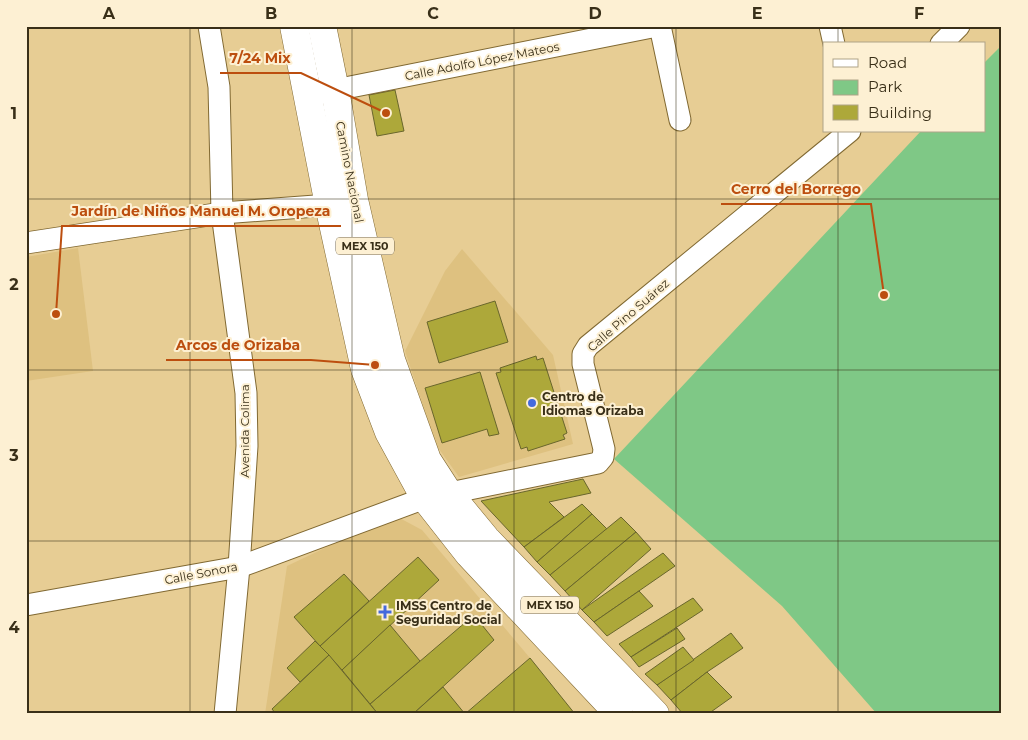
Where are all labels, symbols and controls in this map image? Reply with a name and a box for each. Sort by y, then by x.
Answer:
text: A [102,4,116,23]
text: B [265,4,277,23]
text: C [427,4,439,23]
text: D [588,4,602,23]
text: E [752,4,762,23]
text: F [914,4,924,23]
street label: Calle Adolfo López Mateos [403,39,561,83]
legend [823,42,986,132]
callout: 7/24 Mix [220,44,301,73]
text: 7/24 Mix [229,49,291,67]
text: Road [868,53,907,72]
text: Park [868,77,902,96]
text: Building [868,103,932,122]
text: 1 [11,104,17,123]
street label: Camino Nacional [333,120,367,224]
callout: Cerro del Borrego [721,175,871,204]
text: Cerro del Borrego [731,180,861,198]
callout: Jardín de Niños Manuel M. Oropeza [62,197,341,226]
text: Jardín de Niños Manuel M. Oropeza [71,202,330,220]
road number: MEX 150 [336,238,394,255]
text: 2 [9,275,19,294]
street label: Calle Pino Suárez [584,275,672,355]
callout: Arcos de Orizaba [166,331,311,360]
text: Arcos de Orizaba [175,336,300,354]
street label: Avenida Colima [237,384,252,478]
place label: Centro de Idiomas Orizaba [542,389,644,418]
marker: Centro de Idiomas Orizaba [526,397,538,409]
text: 3 [8,446,19,465]
street label: Calle Sonora [163,559,239,587]
road number: MEX 150 [521,596,579,614]
place label: IMSS Centro de Seguridad Social [396,598,501,627]
marker: IMSS Centro de Seguridad Social [378,605,392,619]
text: 4 [8,618,20,637]

